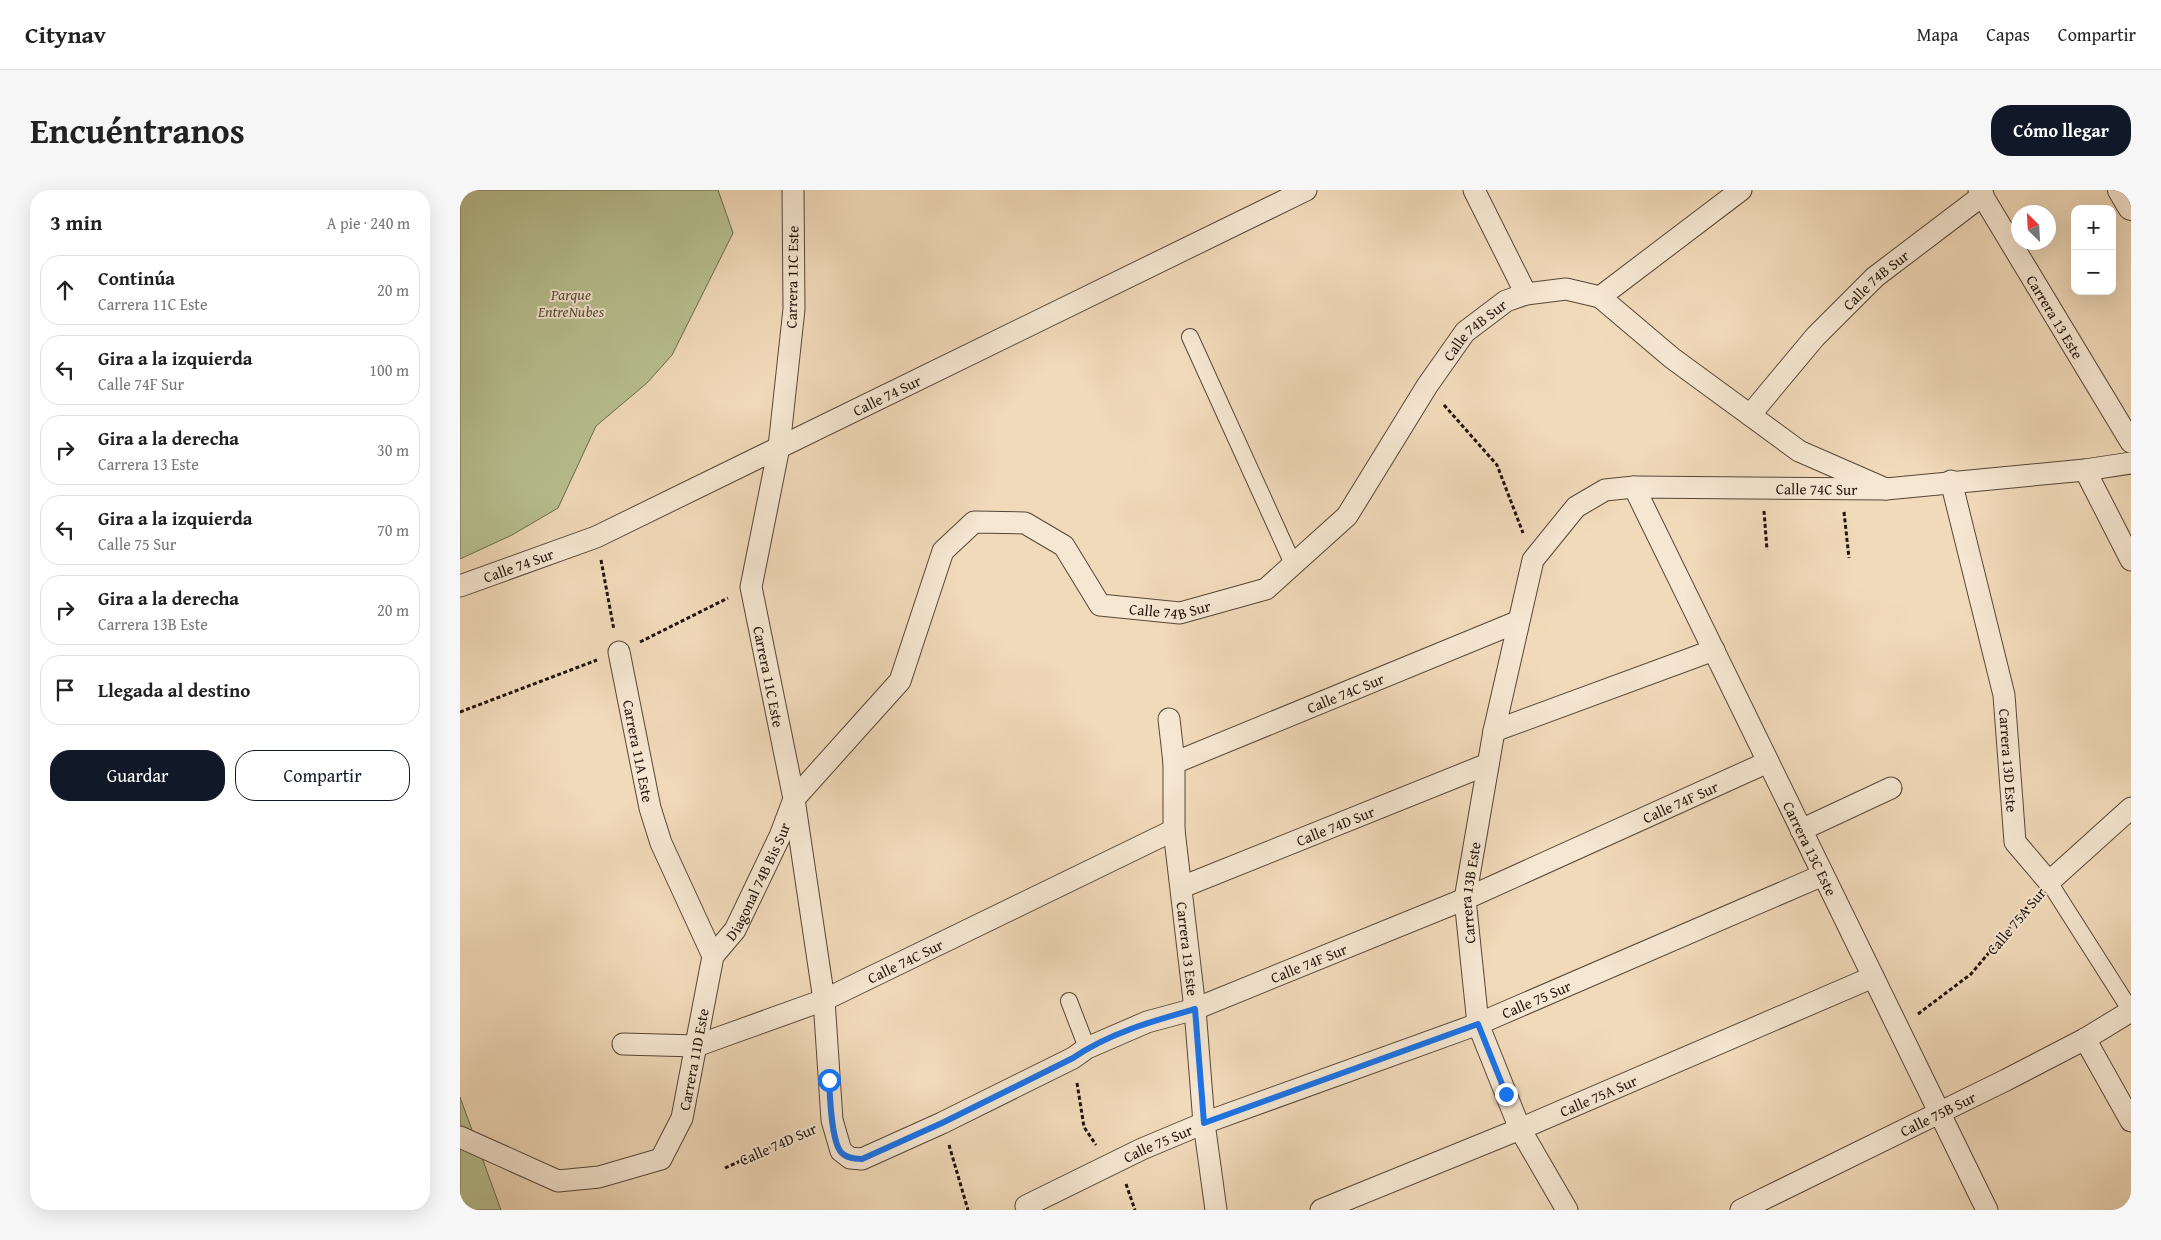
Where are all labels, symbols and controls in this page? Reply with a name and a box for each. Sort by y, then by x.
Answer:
text: Citynav [25,17,106,52]
text: Mapa [1917,21,1958,48]
text: Capas [1986,21,2030,48]
text: Compartir [2058,21,2136,48]
text: Encuéntranos [30,105,245,156]
button: Cómo llegar [1991,105,2131,156]
north arrow [2011,205,2056,250]
map controls [2071,205,2116,295]
button: + [2071,205,2116,250]
text: 3 min [50,207,102,238]
text: A pie · 240 m [327,211,410,235]
street label: Carrera 11C Este [781,226,803,328]
street label: Calle 74B Sur [1838,245,1913,314]
button: − [2071,250,2116,295]
text: Continúa [98,264,175,292]
street label: Carrera 13 Este [2022,271,2089,363]
icon: ahead [51,276,79,304]
text: 20 m [377,278,409,302]
park label: Parque EntreNubes [537,284,605,322]
text: Carrera 11C Este [98,292,207,316]
street label: Calle 74B Sur [1438,294,1511,365]
text: Gira a la izquierda [98,344,253,372]
icon: left [51,356,79,384]
text: 100 m [369,358,409,382]
street label: Calle 74 Sur [849,369,924,421]
text: Calle 74F Sur [98,372,184,396]
text: Gira a la derecha [98,424,239,452]
icon: right [51,436,79,464]
text: 30 m [377,438,409,462]
text: Carrera 13 Este [98,452,199,476]
street label: Calle 74C Sur [1776,478,1858,499]
text: Gira a la izquierda [98,504,253,532]
icon: left [51,516,79,544]
text: 70 m [377,518,409,542]
text: Calle 75 Sur [98,532,176,556]
street label: Calle 74 Sur [480,543,556,587]
text: Gira a la derecha [98,584,239,612]
street label: Calle 74B Sur [1128,595,1213,624]
icon: right [51,596,79,624]
text: 20 m [377,598,409,622]
text: Carrera 13B Este [98,612,208,636]
street label: Carrera 11C Este [749,624,790,729]
street label: Calle 74C Sur [1303,667,1387,718]
icon: arrive [51,676,79,704]
text: Llegada al destino [98,676,250,704]
street label: Carrera 11A Este [618,698,659,804]
street label: Carrera 13D Este [1995,708,2023,813]
button: Guardar [50,750,225,801]
button: Compartir [235,750,410,801]
street label: Calle 74F Sur [1639,776,1721,828]
street label: Carrera 13C Este [1778,797,1842,899]
street label: Calle 74D Sur [1293,800,1377,851]
street label: Diagonal 74B Bis Sur [720,819,795,945]
street label: Carrera 13B Este [1454,840,1485,945]
street label: Calle 75A Sur [1981,883,2051,959]
street label: Carrera 13 Este [1172,901,1204,997]
street label: Calle 74C Sur [864,933,946,988]
street label: Calle 74F Sur [1267,938,1350,988]
street label: Calle 75 Sur [1498,975,1574,1023]
street label: Carrera 11D Este [673,1006,713,1112]
route start [818,1069,841,1092]
street label: Calle 75A Sur [1556,1069,1640,1121]
route end [1495,1083,1518,1106]
street label: Calle 75B Sur [1896,1086,1979,1141]
street label: Calle 74D Sur [736,1118,820,1170]
street label: Calle 75 Sur [1119,1119,1195,1167]

